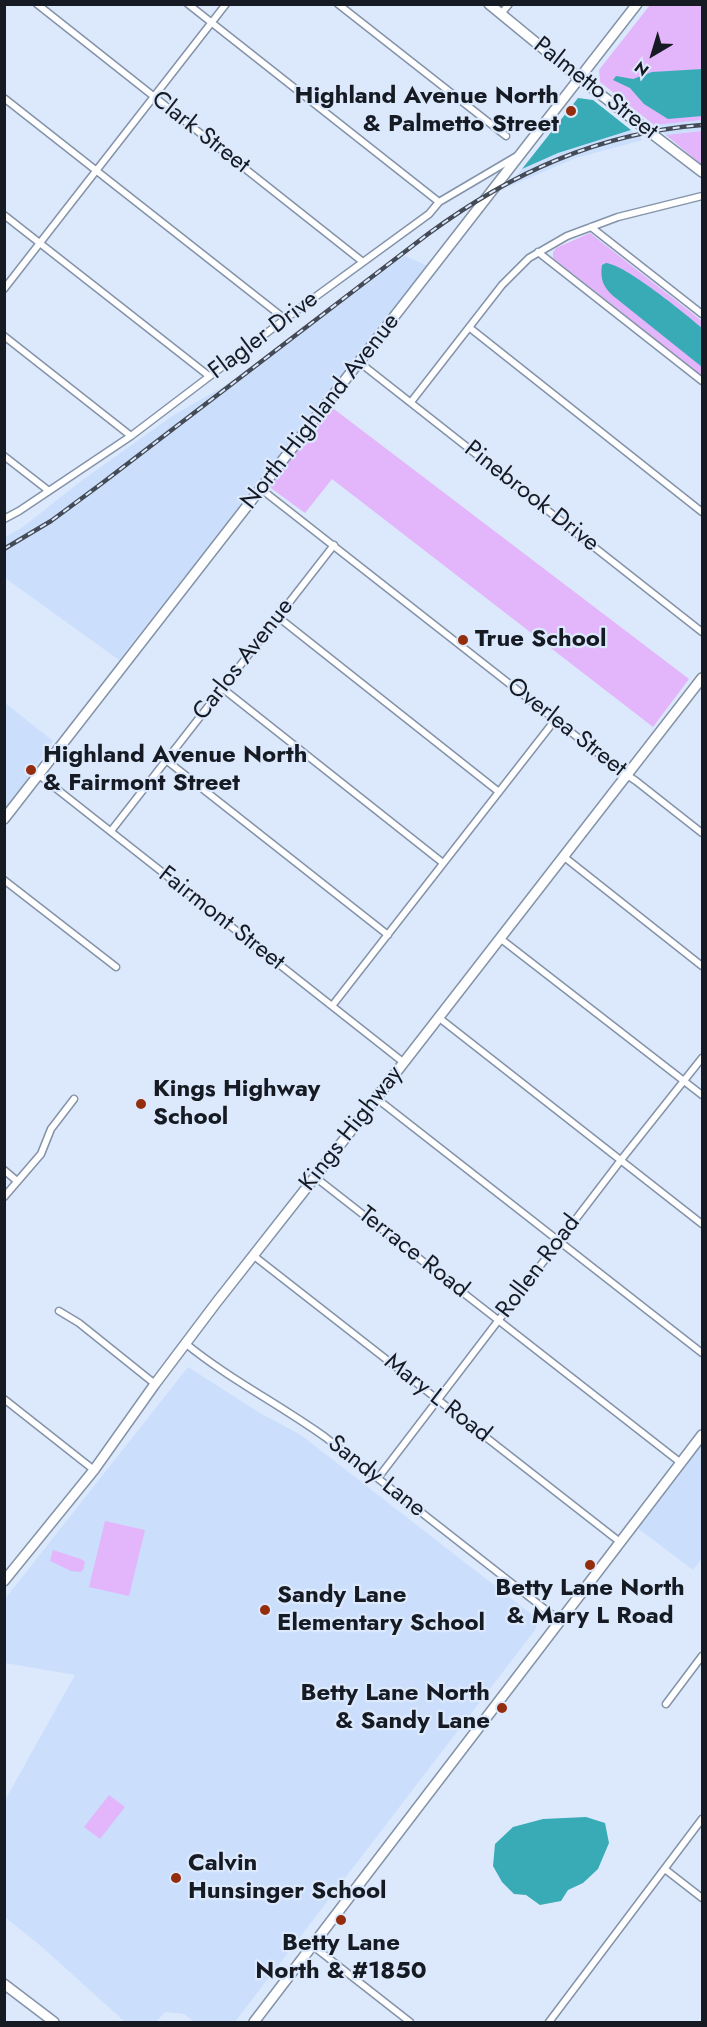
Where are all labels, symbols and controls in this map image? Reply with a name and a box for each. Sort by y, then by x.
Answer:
north arrow [623,24,683,84]
street label: Palmetto Street [527,32,663,146]
text: N [630,56,654,82]
place label: Highland Avenue North & Palmetto Street [295,83,559,139]
street label: Clark Street [145,86,255,180]
marker: Highland Avenue North & Palmetto Street [564,104,578,118]
street label: Flagler Drive [204,286,324,386]
street label: North Highland Avenue [236,308,406,516]
street label: Pinebrook Drive [458,435,604,559]
street label: Carlos Avenue [188,593,300,727]
place label: True School [475,626,606,654]
marker: True School [456,633,470,647]
street label: Overlea Street [500,672,632,784]
place label: Highland Avenue North & Fairmont Street [43,742,307,798]
marker: Highland Avenue North & Fairmont Street [24,763,38,777]
street label: Fairmont Street [152,861,290,977]
street label: Kings Highway [294,1061,410,1197]
place label: Kings Highway School [153,1076,320,1132]
marker: Kings Highway School [134,1097,148,1111]
street label: Terrace Road [352,1201,474,1305]
street label: Rollen Road [491,1210,587,1324]
street label: Mary L Road [378,1348,496,1450]
street label: Sandy Lane [321,1430,431,1524]
marker: Betty Lane North & Mary L Road [583,1558,597,1572]
place label: Betty Lane North & Mary L Road [495,1575,685,1631]
place label: Sandy Lane Elementary School [277,1582,485,1638]
marker: Sandy Lane Elementary School [258,1603,272,1617]
place label: Betty Lane North & Sandy Lane [301,1680,490,1736]
marker: Betty Lane North & Sandy Lane [495,1701,509,1715]
place label: Calvin Hunsinger School [188,1850,387,1906]
marker: Calvin Hunsinger School [169,1871,183,1885]
marker: Betty Lane North & #1850 [334,1913,348,1927]
place label: Betty Lane North & #1850 [255,1930,427,1986]

